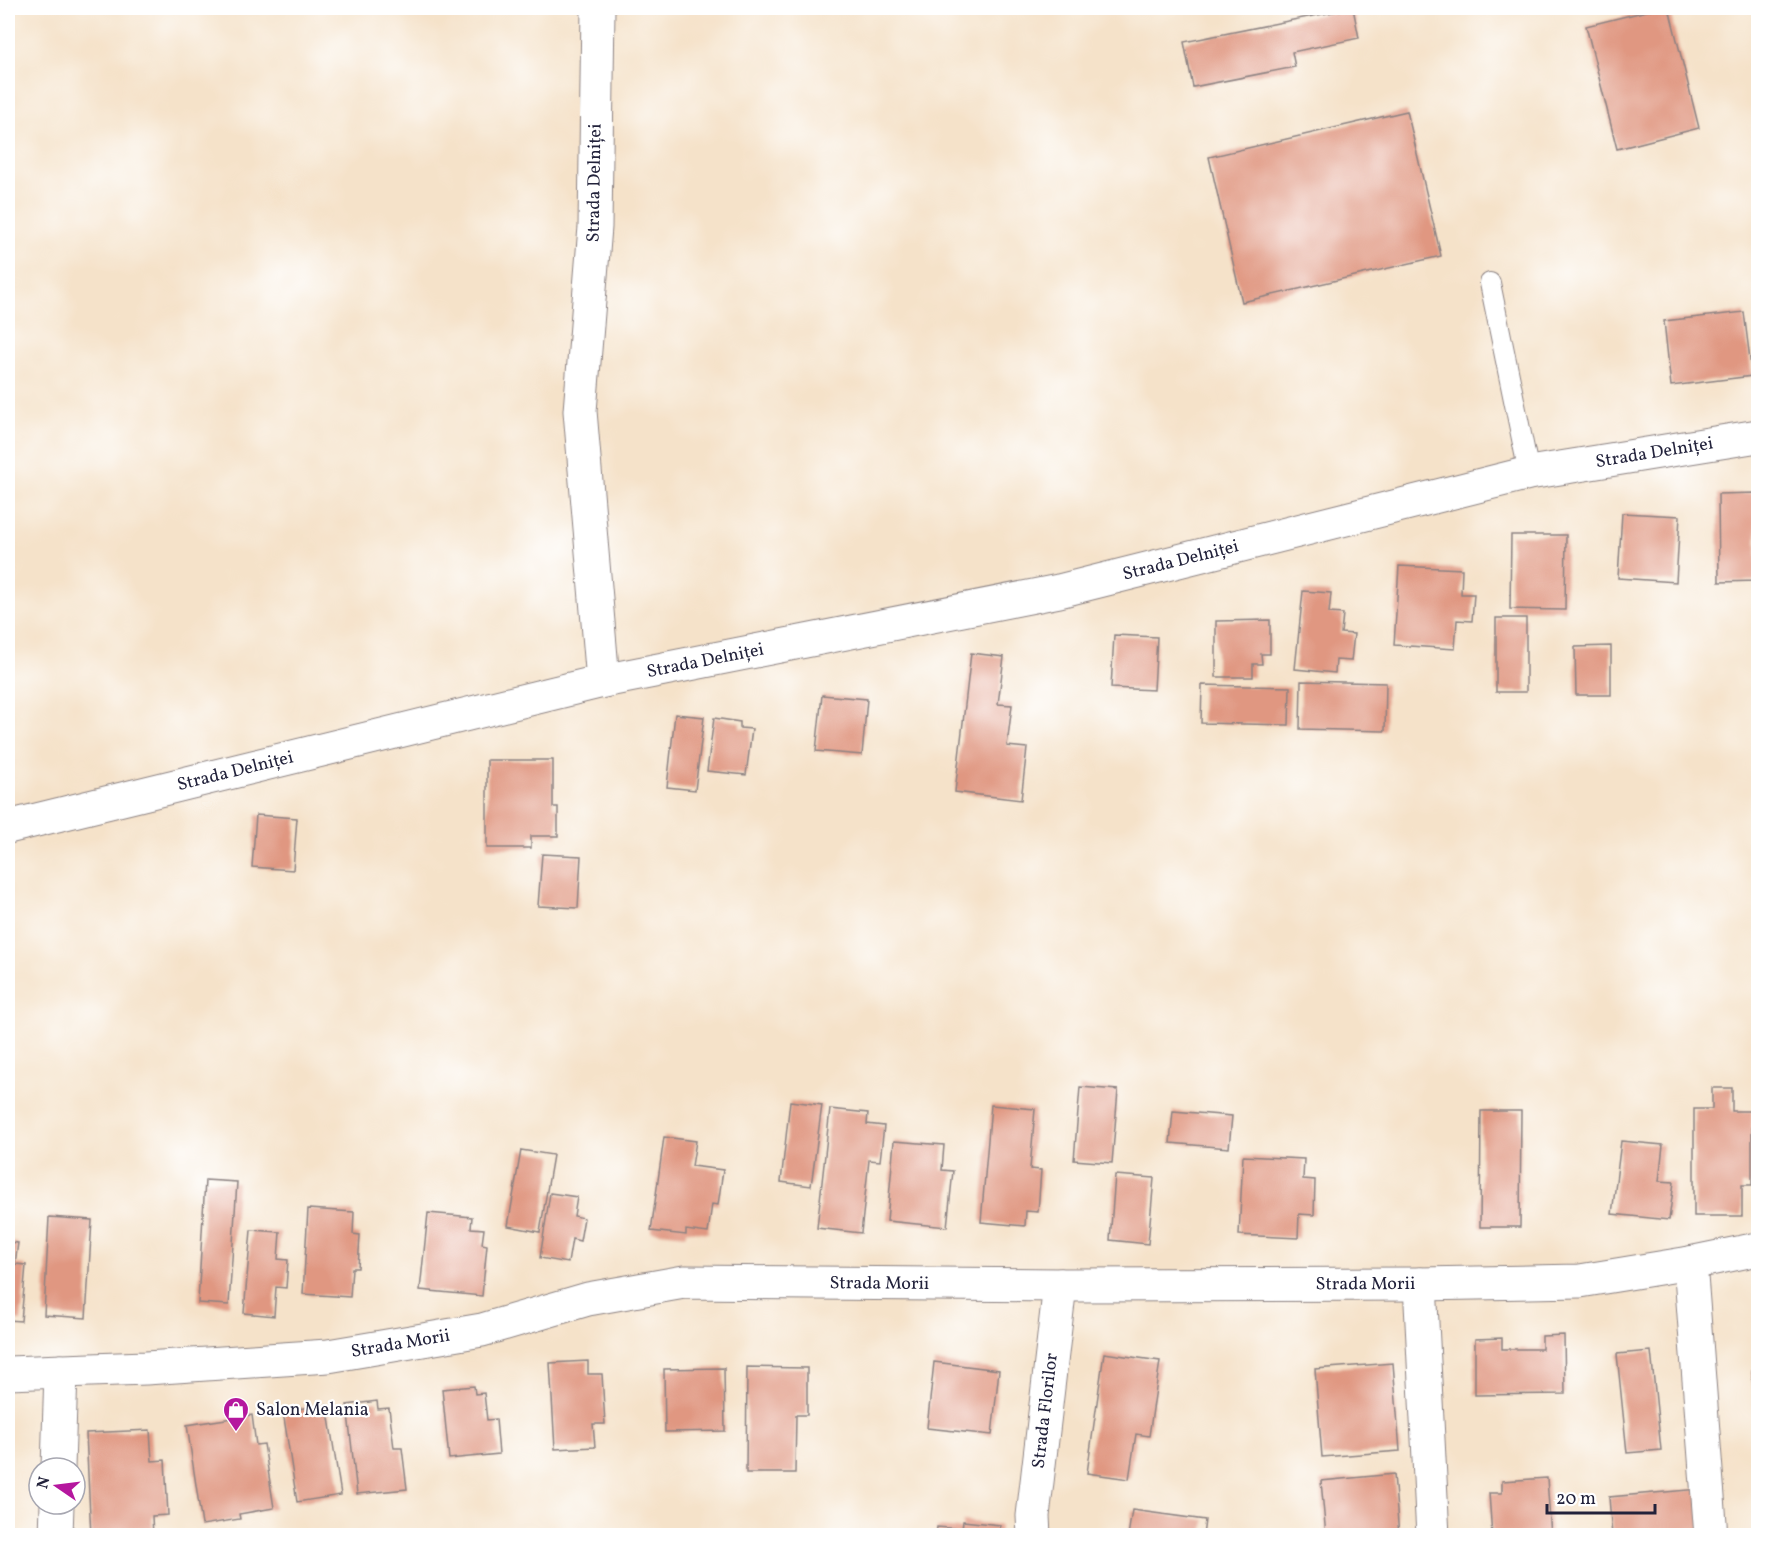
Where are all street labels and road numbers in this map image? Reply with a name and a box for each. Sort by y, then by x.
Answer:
street label: Strada Delniței [581,123,609,243]
street label: Strada Delniței [1594,431,1715,475]
street label: Strada Delniței [1120,534,1241,587]
street label: Strada Delniței [645,637,766,685]
street label: Strada Delniței [175,745,296,798]
street label: Strada Morii [829,1271,929,1296]
street label: Strada Morii [1315,1272,1415,1297]
street label: Strada Morii [349,1323,452,1364]
street label: Strada Florilor [1026,1351,1065,1470]

